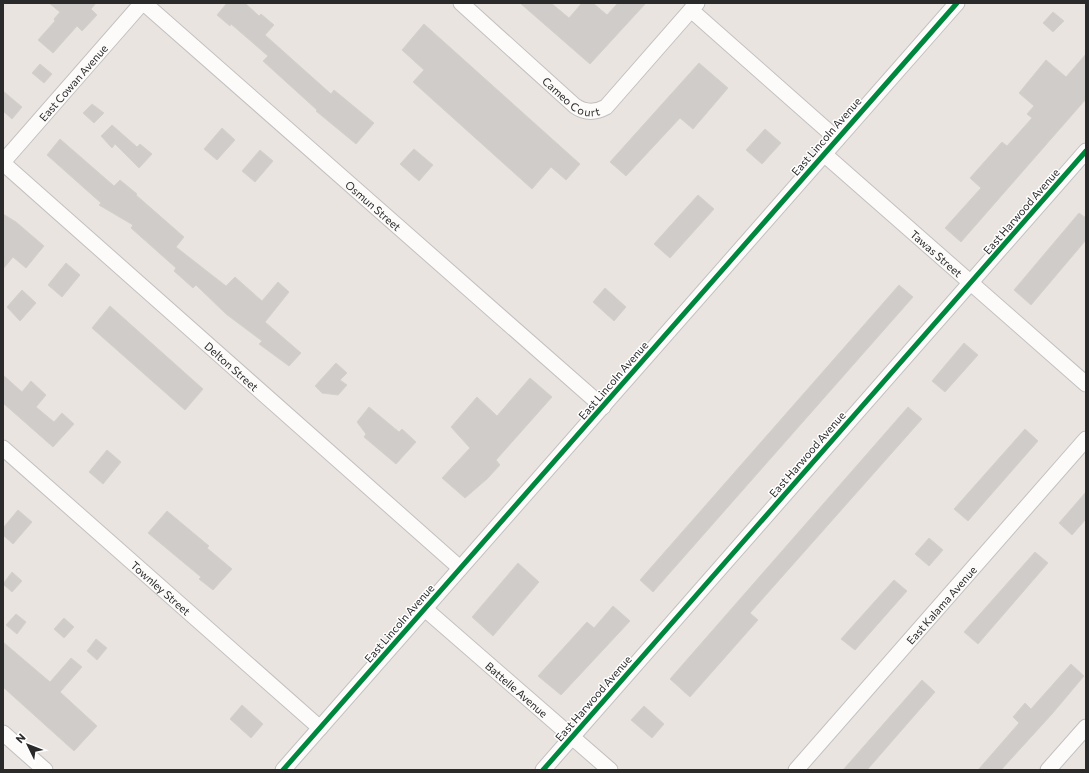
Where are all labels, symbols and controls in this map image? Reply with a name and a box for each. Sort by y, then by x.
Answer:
street label: East Cowan Avenue [36,41,110,123]
street label: Cameo Court [540,74,601,118]
street label: East Lincoln Avenue [789,94,864,178]
street label: East Harwood Avenue [980,165,1062,256]
street label: Osmun Street [343,177,404,233]
street label: Tawas Street [908,227,966,279]
street label: East Lincoln Avenue [576,338,651,422]
street label: Delton Street [203,339,262,393]
street label: East Harwood Avenue [766,408,848,499]
street label: Townley Street [129,558,194,618]
street label: East Kalama Avenue [903,563,979,646]
street label: East Lincoln Avenue [362,581,437,665]
street label: East Harwood Avenue [552,652,634,743]
street label: Battelle Avenue [483,659,551,720]
north arrow [8,725,48,765]
text: N [13,730,28,745]

